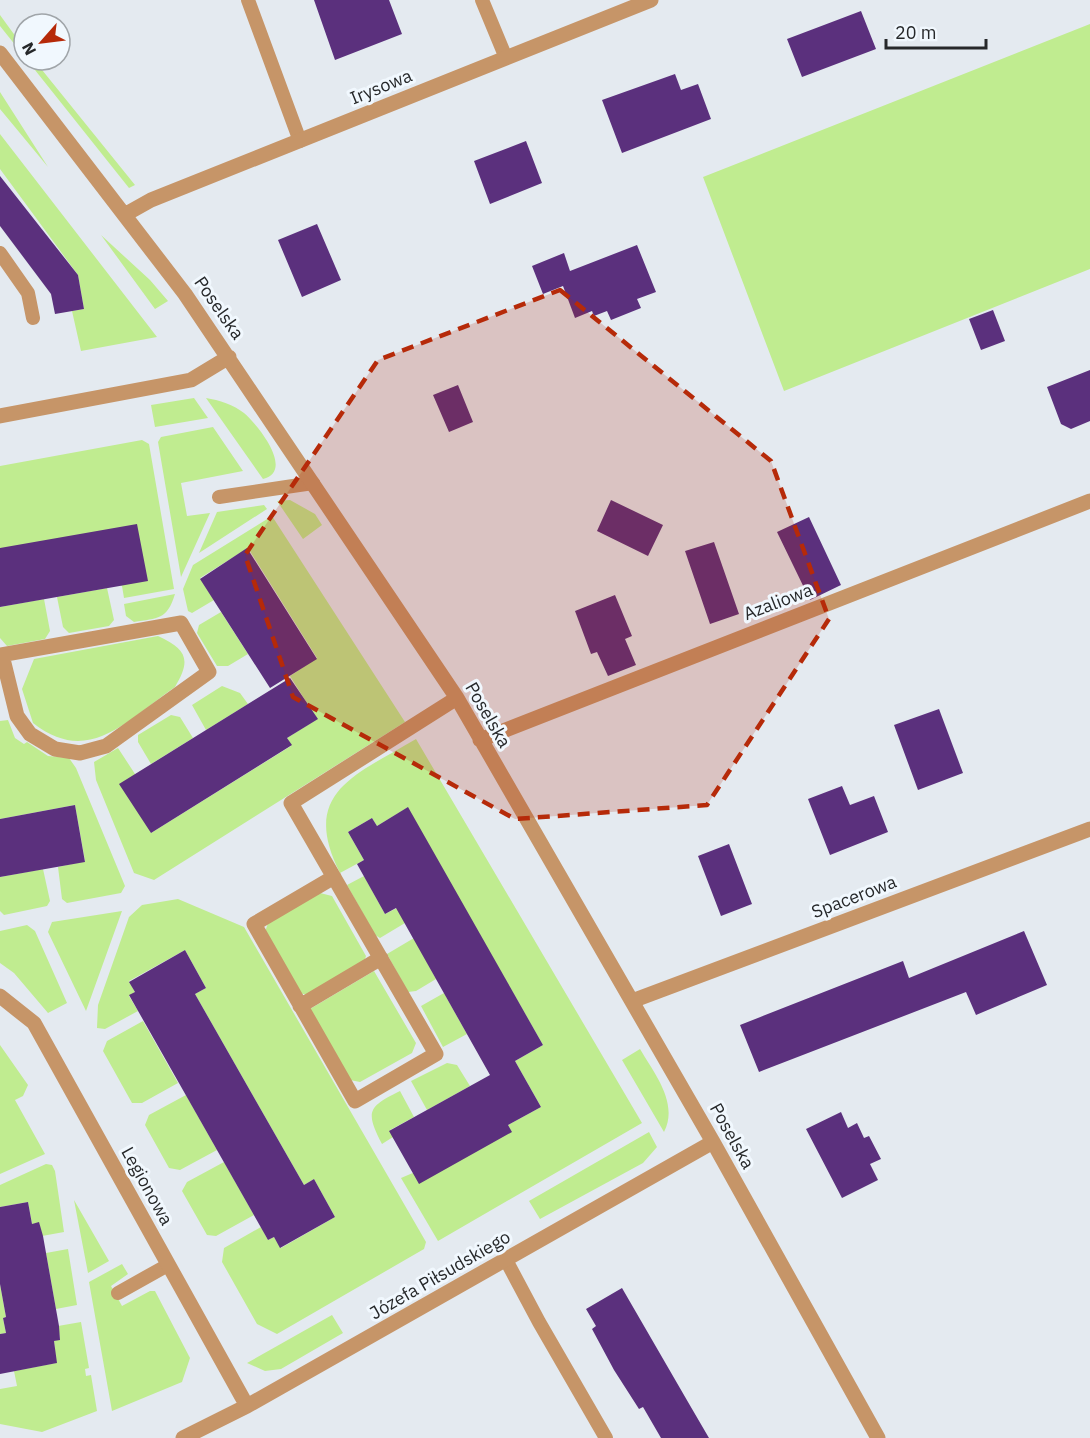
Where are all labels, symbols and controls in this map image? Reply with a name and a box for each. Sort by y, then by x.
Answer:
north arrow [12,12,72,72]
scale bar [886,12,986,50]
text: 20 m [895,21,937,44]
text: N [17,39,40,59]
street label: Irysowa [346,64,416,109]
street label: Poselska [189,272,250,344]
street label: Azaliowa [740,578,816,625]
street label: Poselska [460,678,517,752]
street label: Spacerowa [808,870,900,923]
street label: Poselska [705,1099,760,1173]
street label: Legionowa [116,1142,179,1229]
street label: Józefa Piłsudskiego [365,1225,514,1324]

